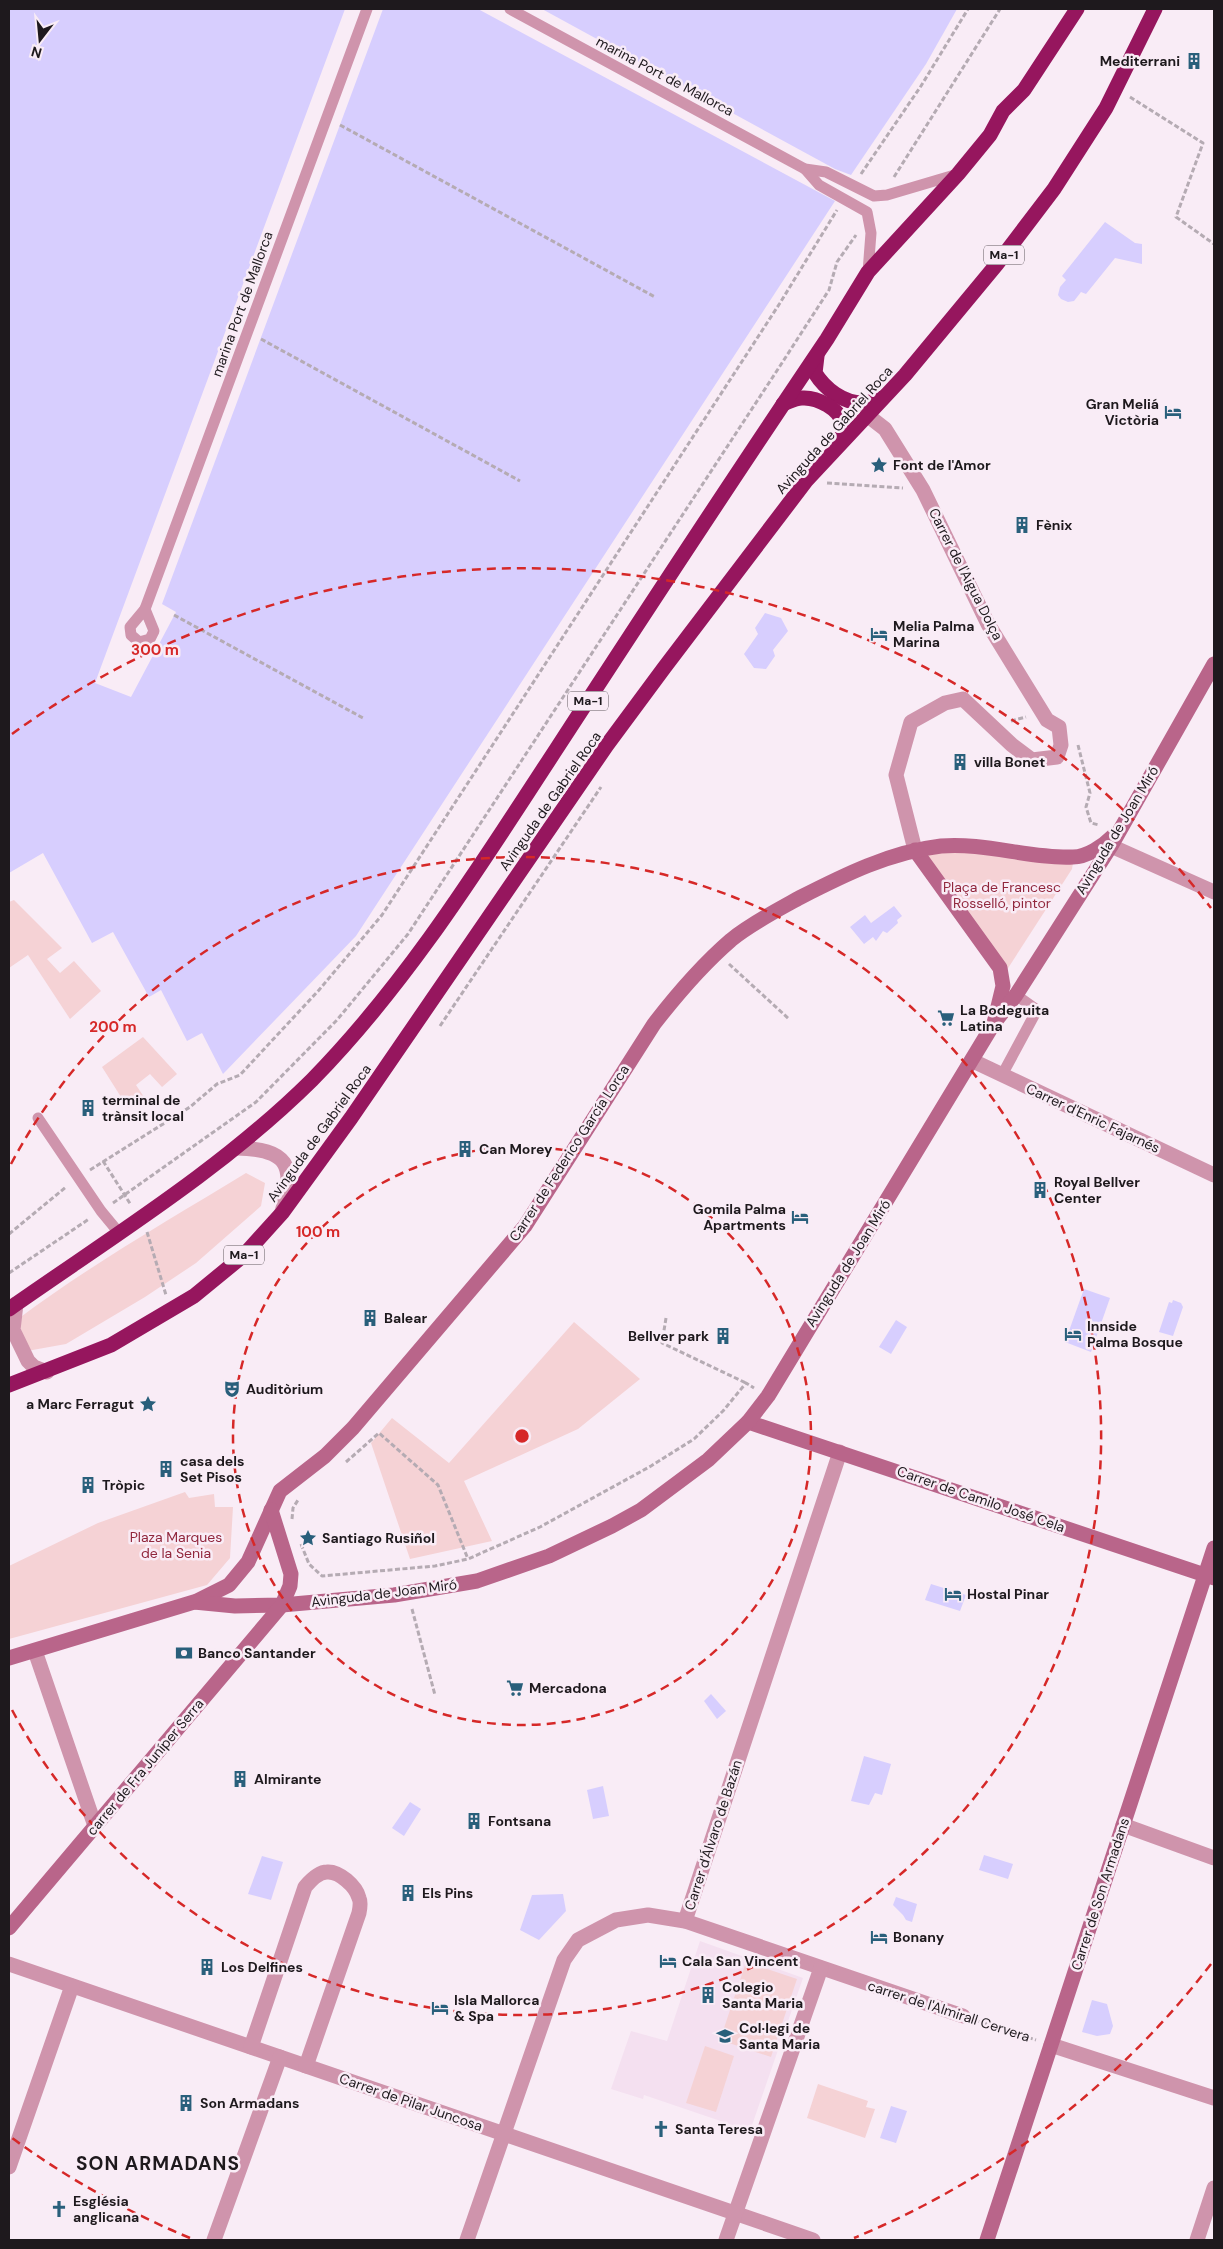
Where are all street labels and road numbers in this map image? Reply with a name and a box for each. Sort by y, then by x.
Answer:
street label: marina Port de Mallorca [593,32,737,120]
street label: marina Port de Mallorca [207,229,277,379]
road number: Ma-1 [984,246,1024,264]
street label: Avinguda de Gabriel Roca [772,362,896,498]
street label: Carrer de l'Aigua Dolça [925,505,1007,643]
road number: Ma-1 [568,691,608,710]
street label: Avinguda de Gabriel Roca [495,728,605,874]
street label: Avinguda de Joan Miró [1071,762,1163,898]
street label: Avinguda de Gabriel Roca [263,1061,375,1205]
street label: Carrer de Federico García Lorca [505,1061,633,1245]
street label: Carrer d'Enric Fajarnés [1023,1079,1163,1157]
street label: Avinguda de Joan Miró [801,1196,895,1330]
road number: Ma-1 [224,1246,264,1264]
street label: Carrer de Camilo José Cela [895,1462,1067,1536]
street label: Avinguda de Joan Miró [310,1575,458,1611]
street label: carrer de Fra Juníper Serra [83,1695,207,1839]
street label: Carrer d'Álvaro de Bazán [680,1757,746,1913]
street label: Carrer de Son Armadans [1067,1815,1133,1973]
street label: carrer de l'Almirall Cervera [866,1976,1032,2046]
street label: Carrer de Pilar Juncosa [337,2069,485,2135]

